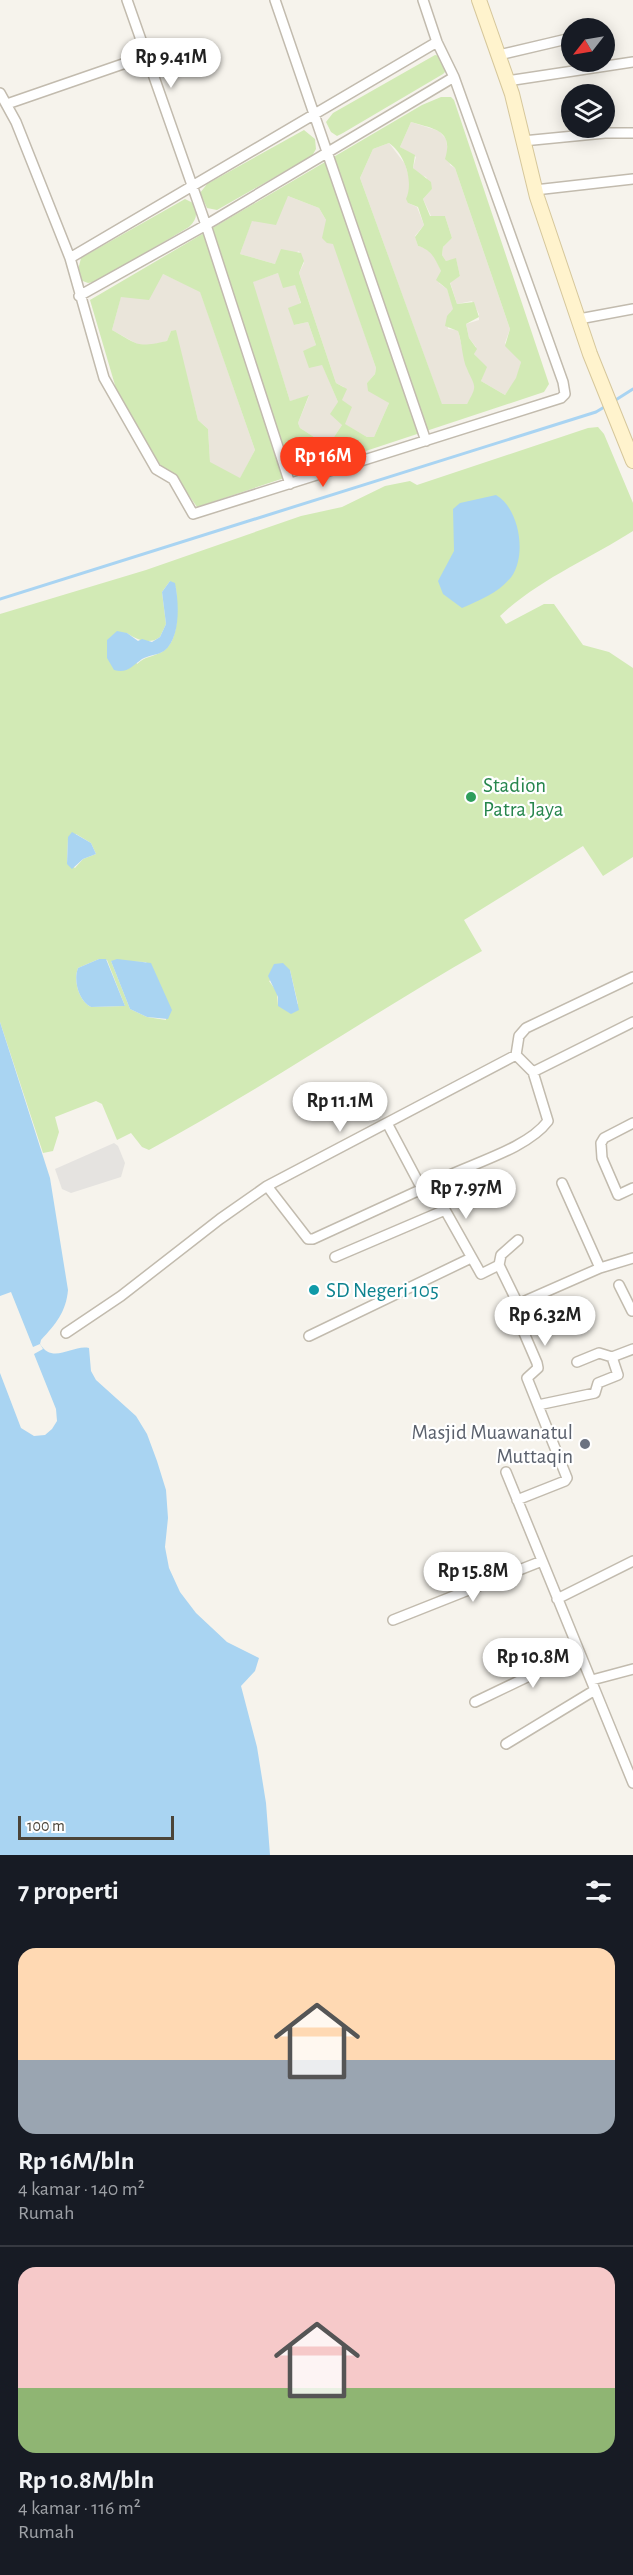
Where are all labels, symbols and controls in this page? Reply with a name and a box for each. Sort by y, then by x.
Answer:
north arrow [561,18,615,72]
map controls [561,18,615,138]
pin: Rp 9.41M [109,38,233,89]
text: Rp 9.41M [135,47,207,67]
button: layers [561,84,615,138]
pin: Rp 16M [274,437,372,488]
text: Rp 16M [294,446,352,466]
place label: Stadion Patra Jaya [483,775,564,820]
marker: Stadion Patra Jaya [464,790,478,804]
pin: Rp 11.1M [278,1082,402,1133]
text: Rp 11.1M [307,1091,373,1111]
pin: Rp 7.97M [404,1169,528,1220]
text: Rp 7.97M [430,1178,502,1198]
place label: SD Negeri 105 [326,1280,439,1301]
marker: SD Negeri 105 [307,1283,321,1297]
pin: Rp 6.32M [483,1296,607,1347]
text: Rp 6.32M [509,1305,582,1325]
place label: Masjid Muawanatul Muttaqin [411,1422,573,1467]
marker: Masjid Muawanatul Muttaqin [578,1437,592,1451]
pin: Rp 15.8M [411,1552,535,1603]
text: Rp 15.8M [438,1561,509,1581]
pin: Rp 10.8M [471,1638,595,1689]
text: Rp 10.8M [497,1647,569,1667]
scale bar [18,1813,174,1840]
text: 100 m [27,1818,65,1834]
icon: filters [582,1875,615,1908]
text: 7 properti [18,1878,119,1904]
icon: home [263,1987,371,2095]
text: Rp 16M/bln [18,2148,134,2174]
text: 4 kamar · 140 m² [18,2179,145,2199]
text: Rumah [18,2203,74,2223]
icon: home [263,2306,371,2414]
text: Rp 10.8M/bln [18,2467,154,2493]
text: 4 kamar · 116 m² [18,2498,141,2518]
text: Rumah [18,2522,74,2542]

